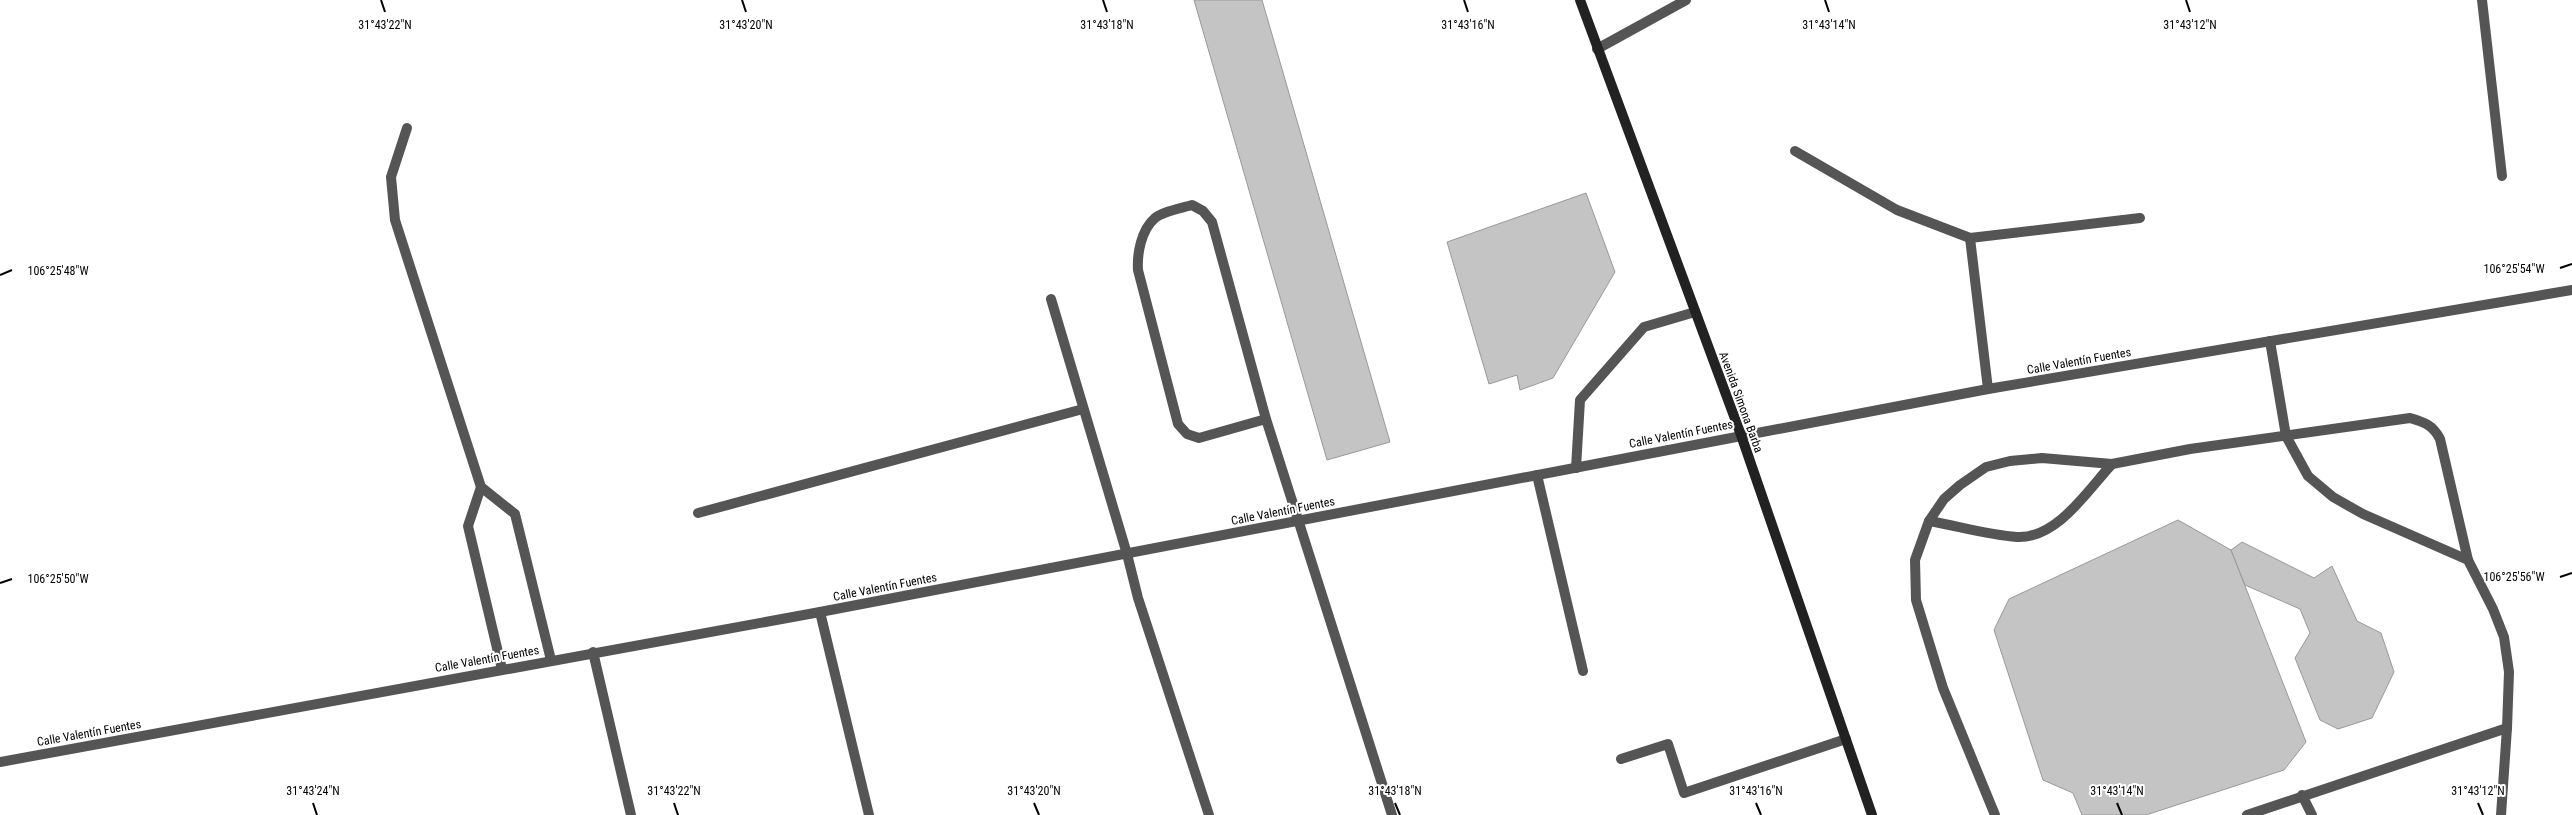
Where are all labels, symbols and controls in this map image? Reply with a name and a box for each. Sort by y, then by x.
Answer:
text: 31°43'22"N [358,18,412,32]
text: 31°43'20"N [719,18,773,32]
text: 31°43'18"N [1080,18,1134,32]
text: 31°43'16"N [1441,18,1495,32]
text: 31°43'14"N [1802,18,1856,32]
text: 31°43'12"N [2163,18,2217,32]
text: 106°25'54"W [2483,262,2545,276]
text: 106°25'48"W [27,264,89,278]
street label: Calle Valentín Fuentes [2026,345,2132,377]
street label: Avenida Simona Barba [1716,350,1766,455]
street label: Calle Valentín Fuentes [1628,417,1734,451]
street label: Calle Valentín Fuentes [1230,494,1336,528]
street label: Calle Valentín Fuentes [832,570,938,604]
text: 106°25'56"W [2483,570,2545,584]
text: 106°25'50"W [27,572,89,586]
street label: Calle Valentín Fuentes [434,643,540,675]
street label: Calle Valentín Fuentes [36,717,142,749]
text: 31°43'24"N [286,784,340,798]
text: 31°43'22"N [647,784,701,798]
text: 31°43'20"N [1007,784,1061,798]
text: 31°43'18"N [1368,784,1422,798]
text: 31°43'16"N [1729,784,1783,798]
text: 31°43'14"N [2090,784,2144,798]
text: 31°43'12"N [2451,784,2505,798]

